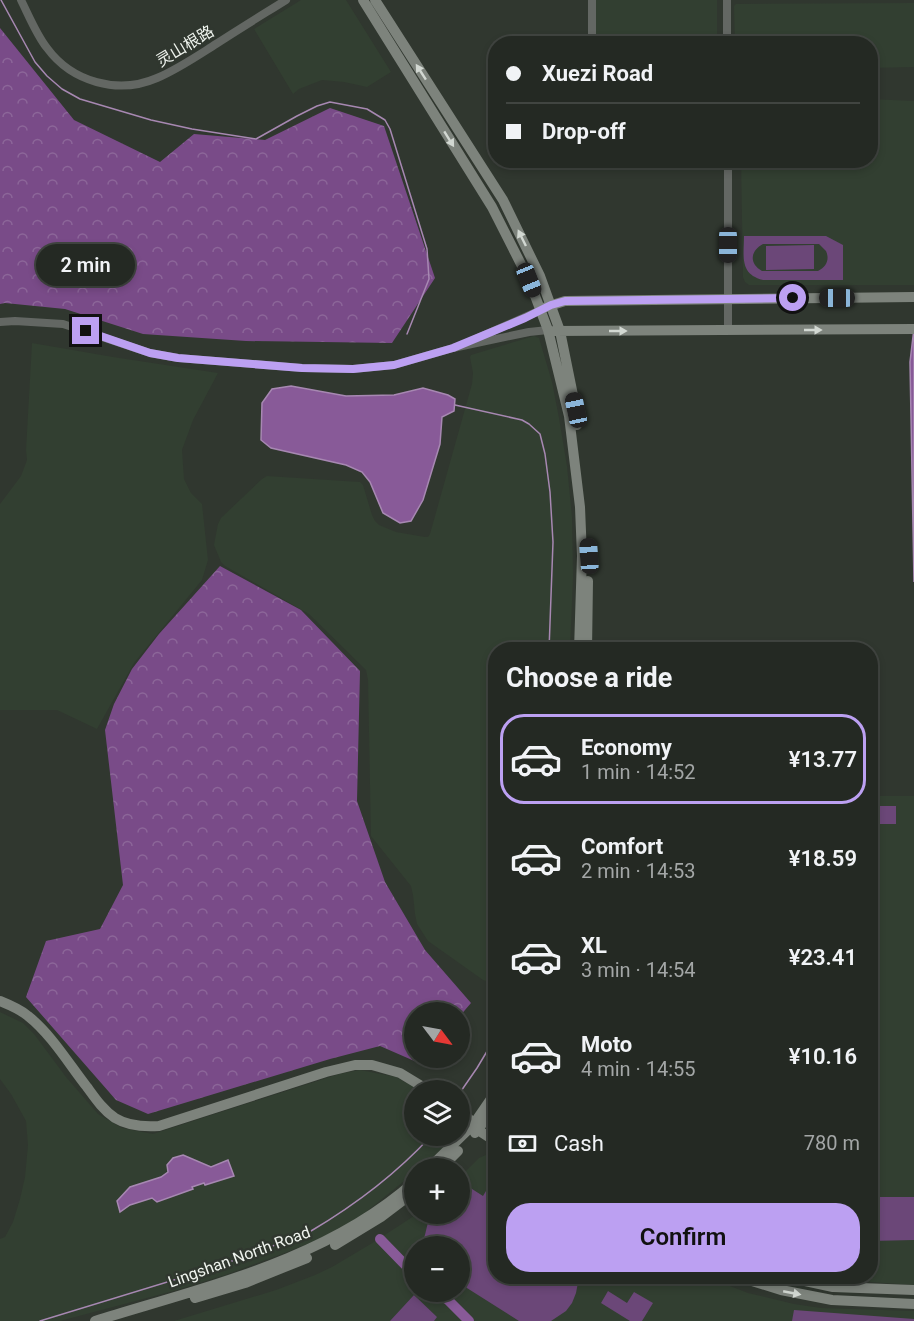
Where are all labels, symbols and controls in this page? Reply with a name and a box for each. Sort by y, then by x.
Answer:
street label: 灵山根路 [153,21,217,71]
text: Xuezi Road [542,61,653,86]
one-way arrow [415,64,427,80]
text: Drop-off [542,119,626,144]
one-way arrow [444,131,455,147]
car [719,227,737,263]
one-way arrow [517,230,526,247]
callout: 2 min [36,244,136,286]
text: 2 min [60,253,111,277]
car [514,260,544,300]
route start [779,284,806,311]
car [819,289,855,307]
route end [72,317,99,344]
one-way arrow [804,325,823,335]
one-way arrow [609,326,628,336]
car [563,391,589,429]
car [579,537,599,575]
text: Choose a ride [506,662,672,694]
icon: car [509,732,563,786]
text: Economy [581,735,672,760]
text: ¥13.77 [789,747,857,772]
text: 1 min · 14:52 [581,760,696,784]
icon: car [509,831,563,885]
text: Comfort [581,834,663,859]
text: ¥18.59 [789,846,857,871]
text: 2 min · 14:53 [581,859,696,883]
icon: car [509,930,563,984]
text: XL [581,933,607,958]
text: ¥23.41 [789,945,857,970]
text: 3 min · 14:54 [581,958,696,982]
north arrow [404,1002,470,1068]
map controls [404,1002,470,1302]
icon: car [509,1029,563,1083]
text: Moto [581,1032,632,1057]
text: ¥10.16 [789,1044,857,1069]
text: 4 min · 14:55 [581,1057,696,1081]
button: layers [404,1080,470,1146]
icon: cash [506,1127,539,1160]
text: Cash [554,1131,604,1156]
text: 780 m [804,1131,860,1155]
button: + [404,1158,470,1224]
button: Confirm [506,1203,860,1272]
street label: Lingshan North Road [165,1222,313,1292]
button: − [404,1236,470,1302]
one-way arrow [783,1288,802,1298]

